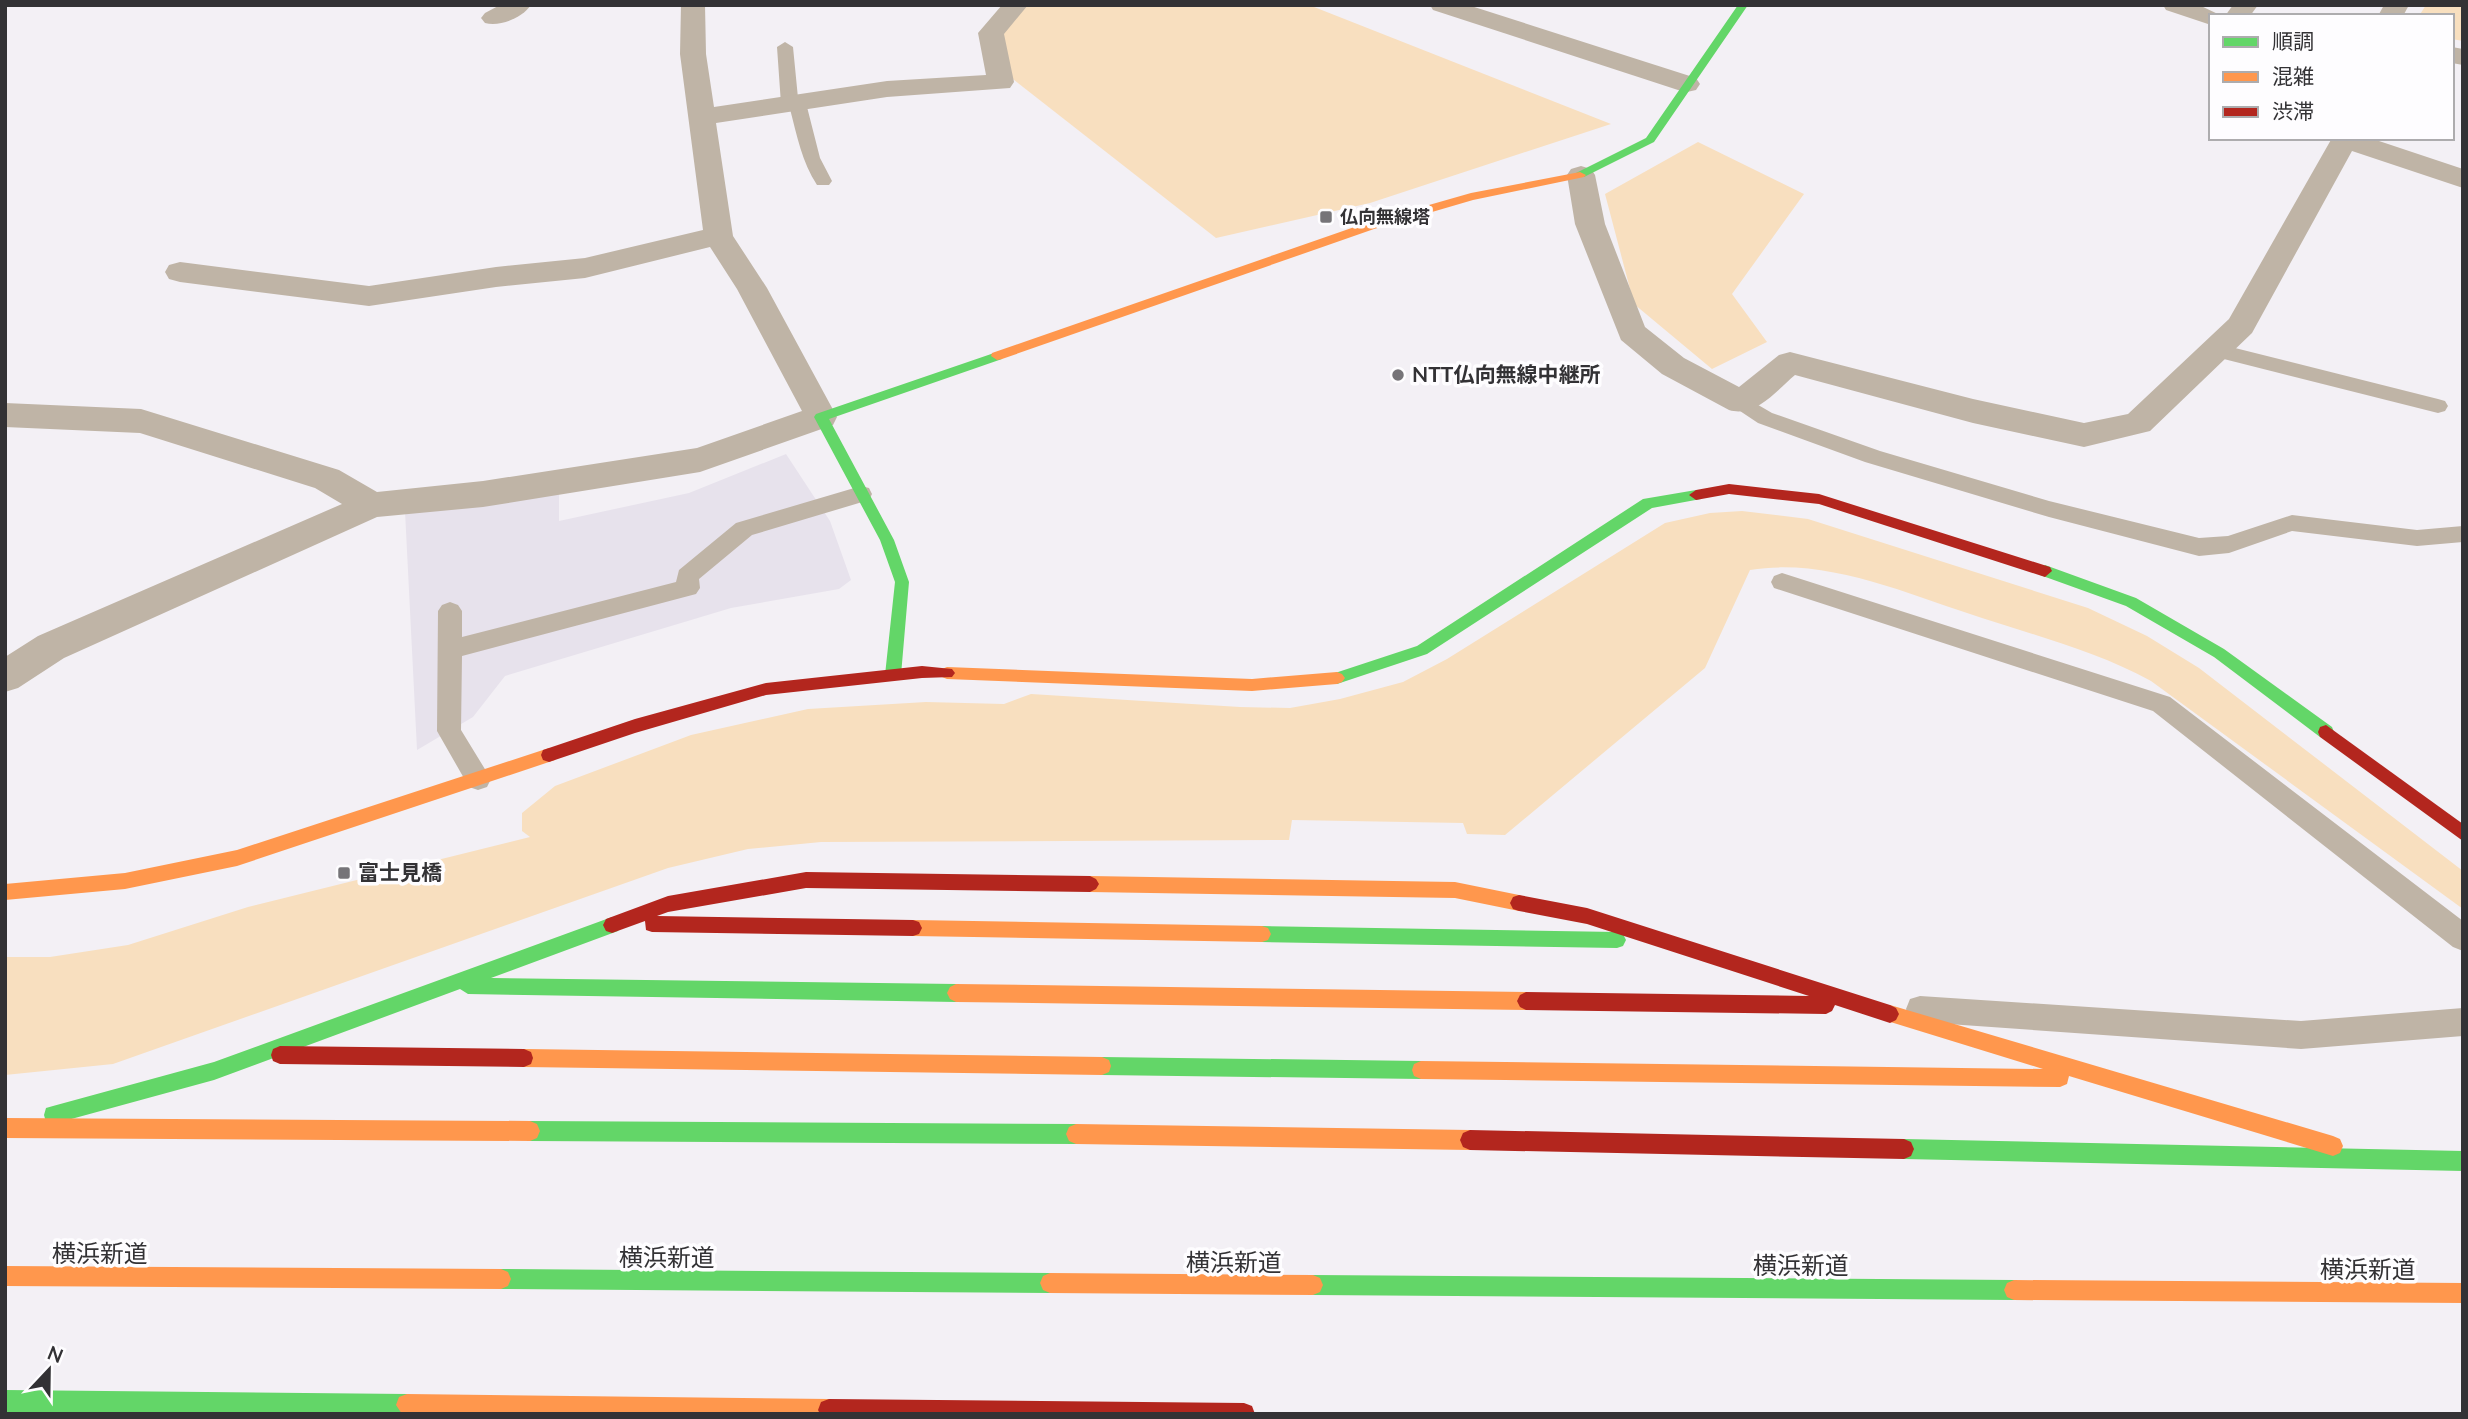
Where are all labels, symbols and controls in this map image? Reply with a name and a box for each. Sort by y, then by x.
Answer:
legend [2209,14,2454,140]
text: 順調 [2272,28,2314,53]
text: 混雑 [2272,63,2314,88]
text: 渋滞 [2272,98,2314,123]
place label: 仏向無線塔 [1340,205,1430,227]
marker: 仏向無線塔 [1318,209,1334,225]
place label: NTT仏向無線中継所 [1412,361,1600,386]
marker: NTT仏向無線中継所 [1390,367,1406,383]
place label: 富士見橋 [358,859,442,884]
marker: 富士見橋 [336,865,352,881]
street label: 横浜新道 [52,1238,148,1267]
street label: 横浜新道 [619,1242,715,1271]
street label: 横浜新道 [1186,1247,1282,1276]
street label: 横浜新道 [1753,1250,1849,1279]
street label: 横浜新道 [2320,1254,2416,1283]
north arrow [14,1335,84,1405]
text: N [44,1340,67,1367]

